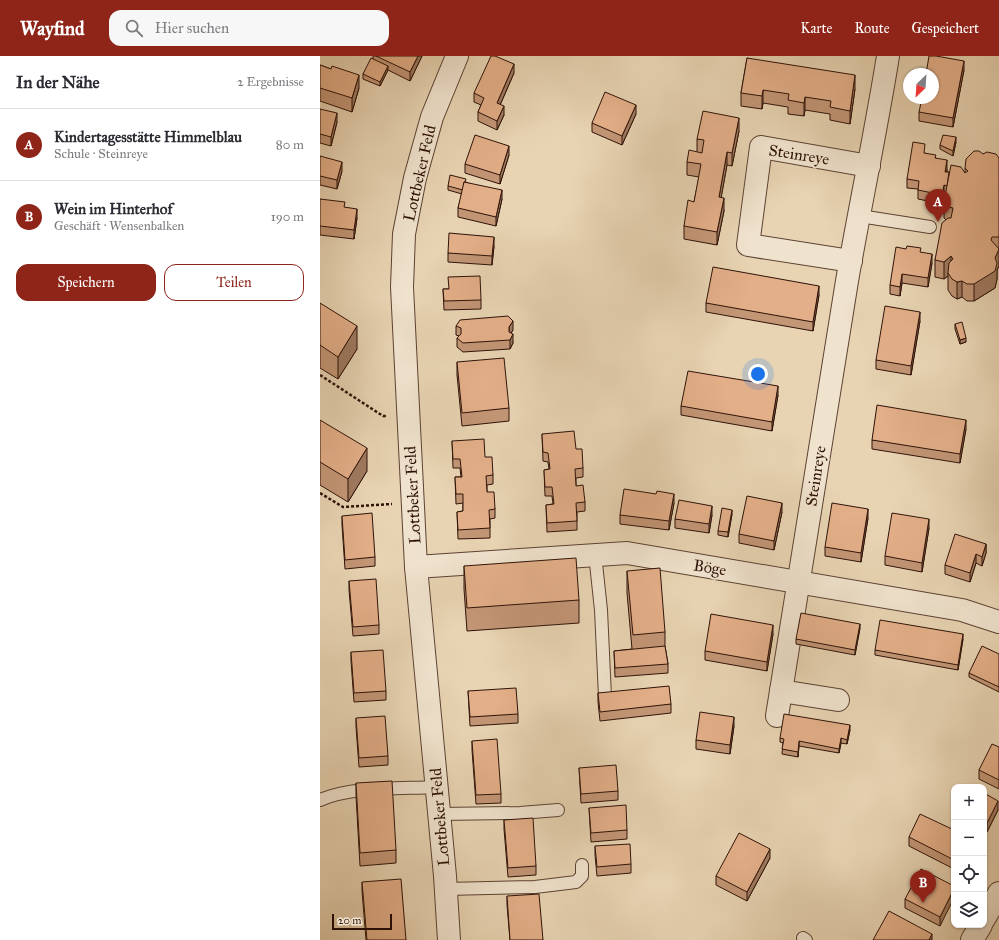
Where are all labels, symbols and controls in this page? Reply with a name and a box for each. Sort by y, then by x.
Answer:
search box [109,10,389,46]
text: Wayfind [20,17,85,40]
icon: search [123,17,145,39]
text: Hier suchen [155,19,229,37]
text: Karte [800,20,832,37]
text: Route [854,20,890,37]
text: Gespeichert [912,20,979,37]
north arrow [903,68,939,104]
text: In der Nähe [16,72,100,93]
text: 2 Ergebnisse [237,74,304,90]
street label: Lottbeker Feld [399,123,440,223]
text: Kindertagesstätte Himmelblau [54,128,242,146]
text: A [25,137,33,153]
text: 80 m [276,137,304,153]
street label: Steinreye [767,140,831,169]
text: Schule · Steinreye [54,146,148,162]
pin: A [925,189,951,222]
text: Wein im Hinterhof [54,200,172,218]
text: B [25,209,33,225]
text: 190 m [271,209,304,225]
text: Geschäft · Wensenbalken [54,218,184,234]
button: Speichern [16,264,156,301]
button: Teilen [164,264,304,301]
your location [748,364,768,384]
street label: Steinreye [801,444,830,508]
street label: Lottbeker Feld [400,445,425,544]
street label: Böge [692,556,728,580]
street label: Lottbeker Feld [426,767,453,867]
map controls [951,784,987,928]
button: + [951,784,987,820]
button: − [951,820,987,856]
button: locate [951,856,987,892]
pin: B [910,870,936,903]
button: layers [951,892,987,928]
scale bar [332,912,392,931]
text: 20 m [338,914,361,927]

